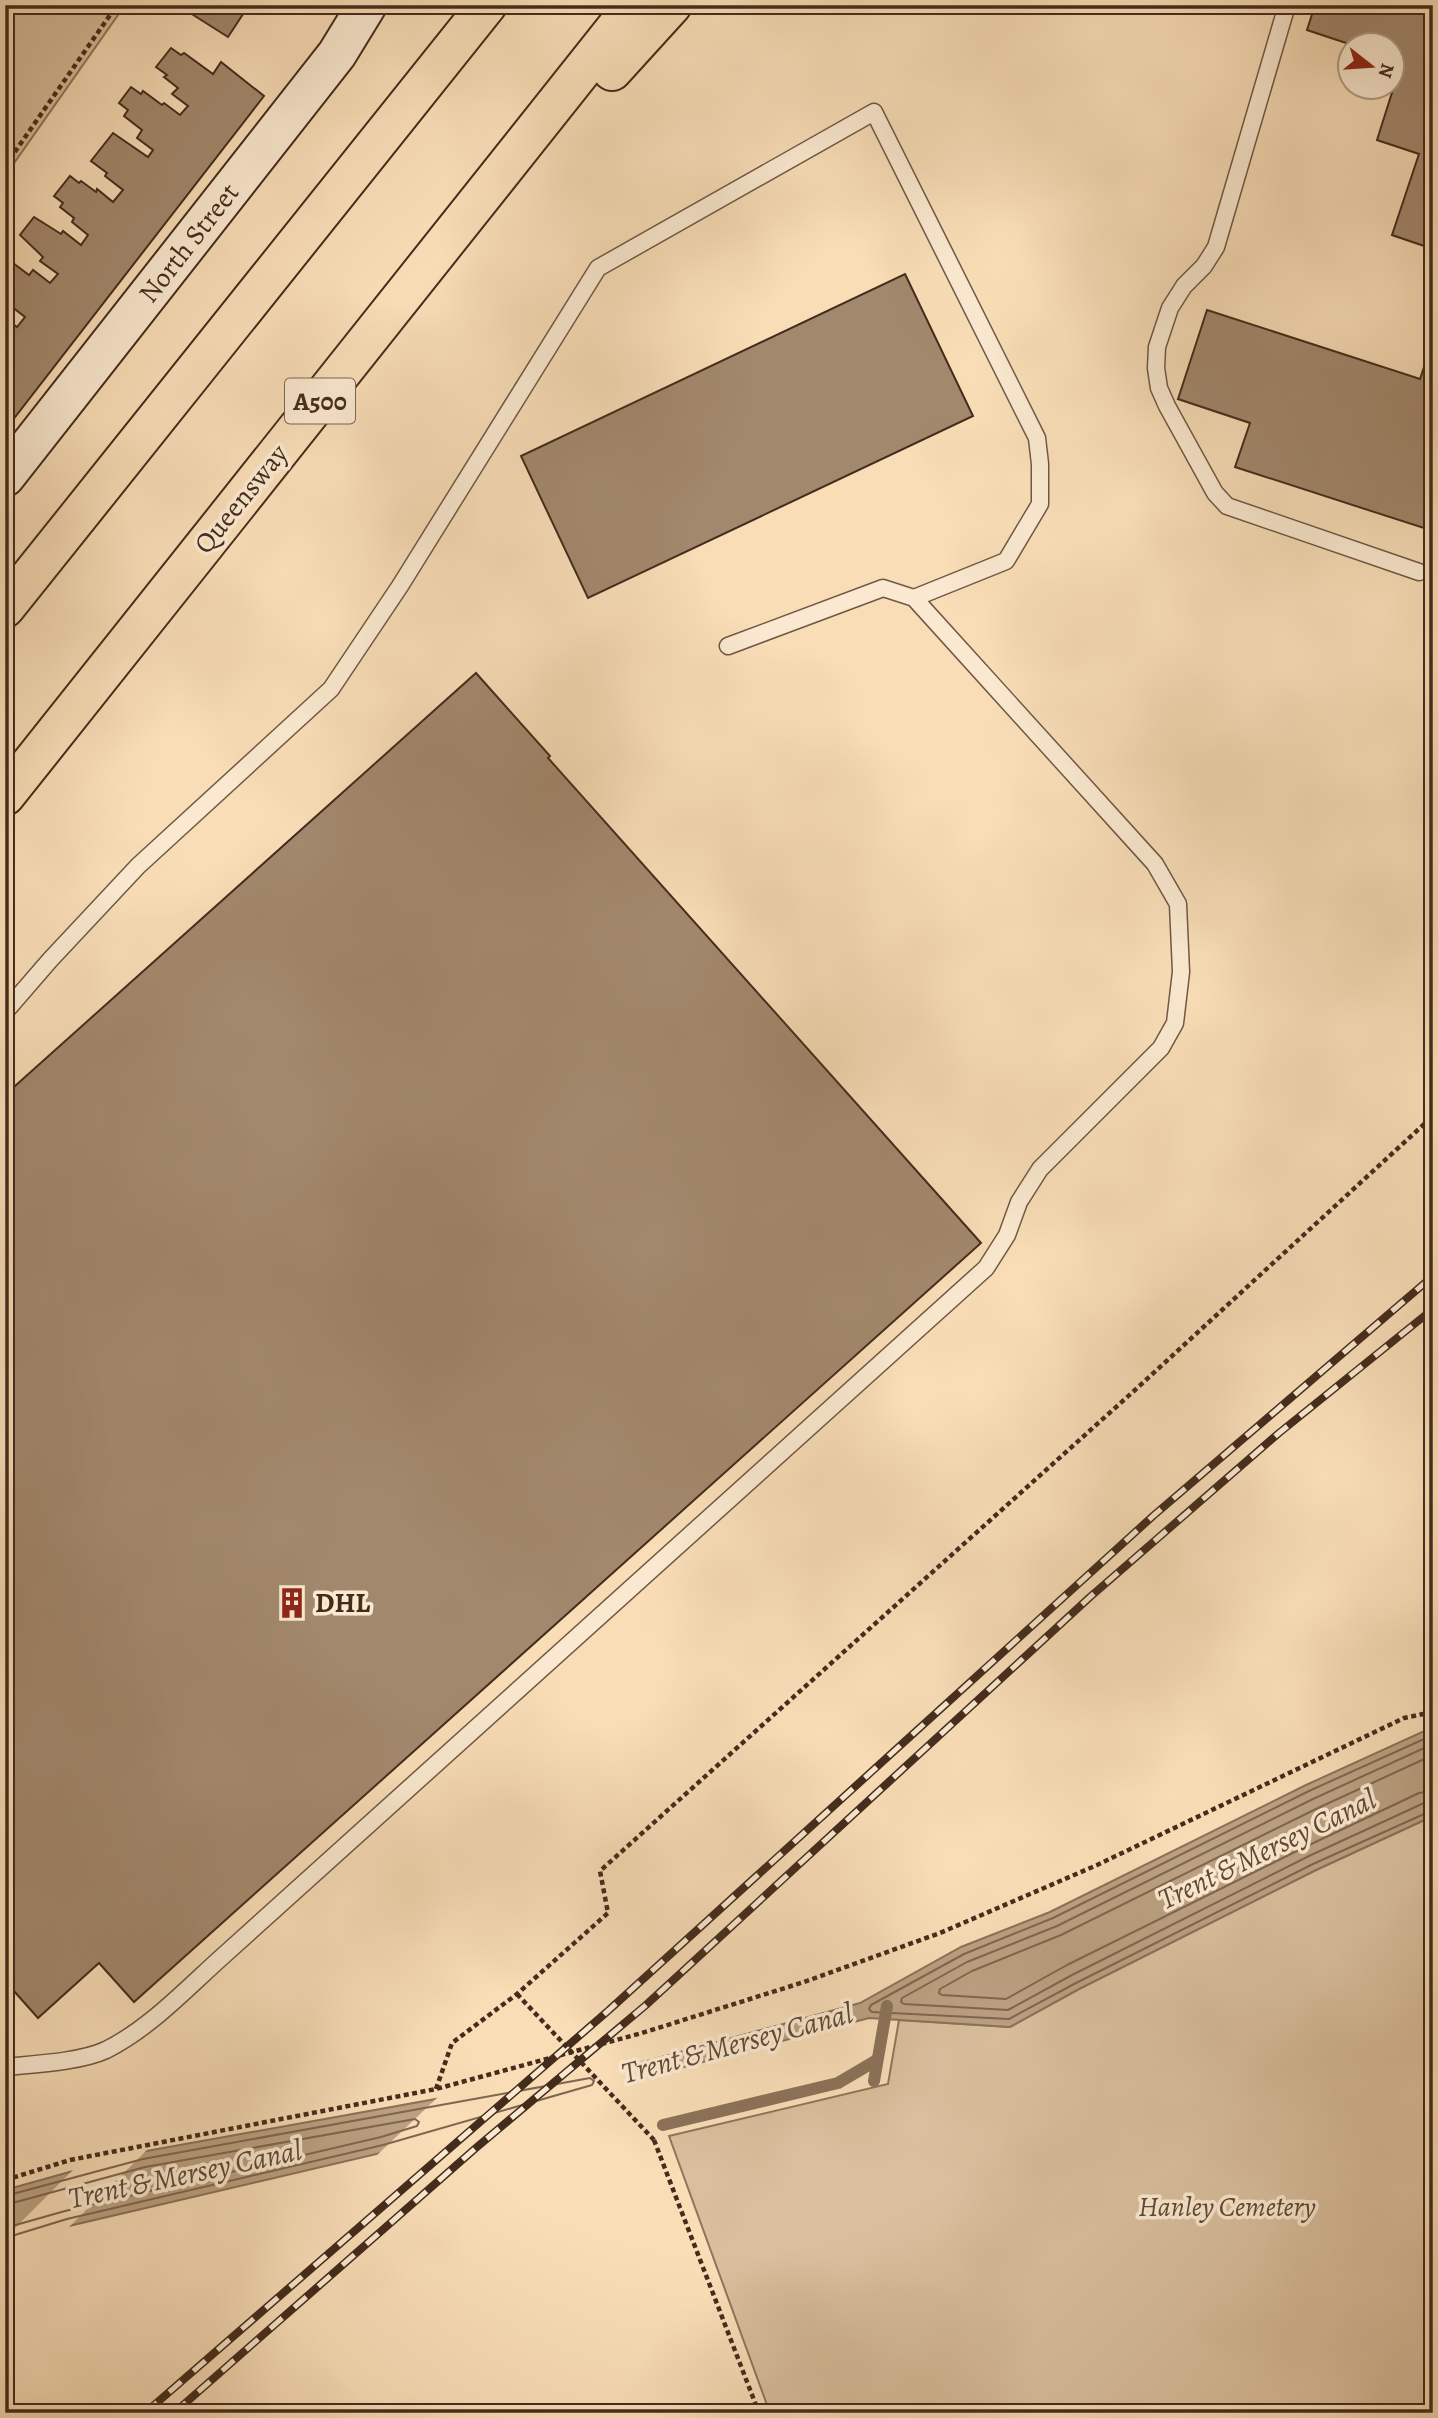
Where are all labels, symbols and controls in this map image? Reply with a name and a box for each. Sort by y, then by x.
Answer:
north arrow [1336,32,1406,102]
text: N [1372,60,1401,81]
street label: North Street [130,175,248,311]
road number: A500 [285,378,355,424]
street label: Queensway [185,436,297,562]
place label: DHL [315,1584,370,1622]
building icon: DHL [275,1586,309,1620]
water label: Trent & Mersey Canal [1151,1779,1383,1919]
water label: Trent & Mersey Canal [617,1993,858,2093]
water label: Trent & Mersey Canal [65,2130,306,2218]
park label: Hanley Cemetery [1138,2188,1316,2226]

